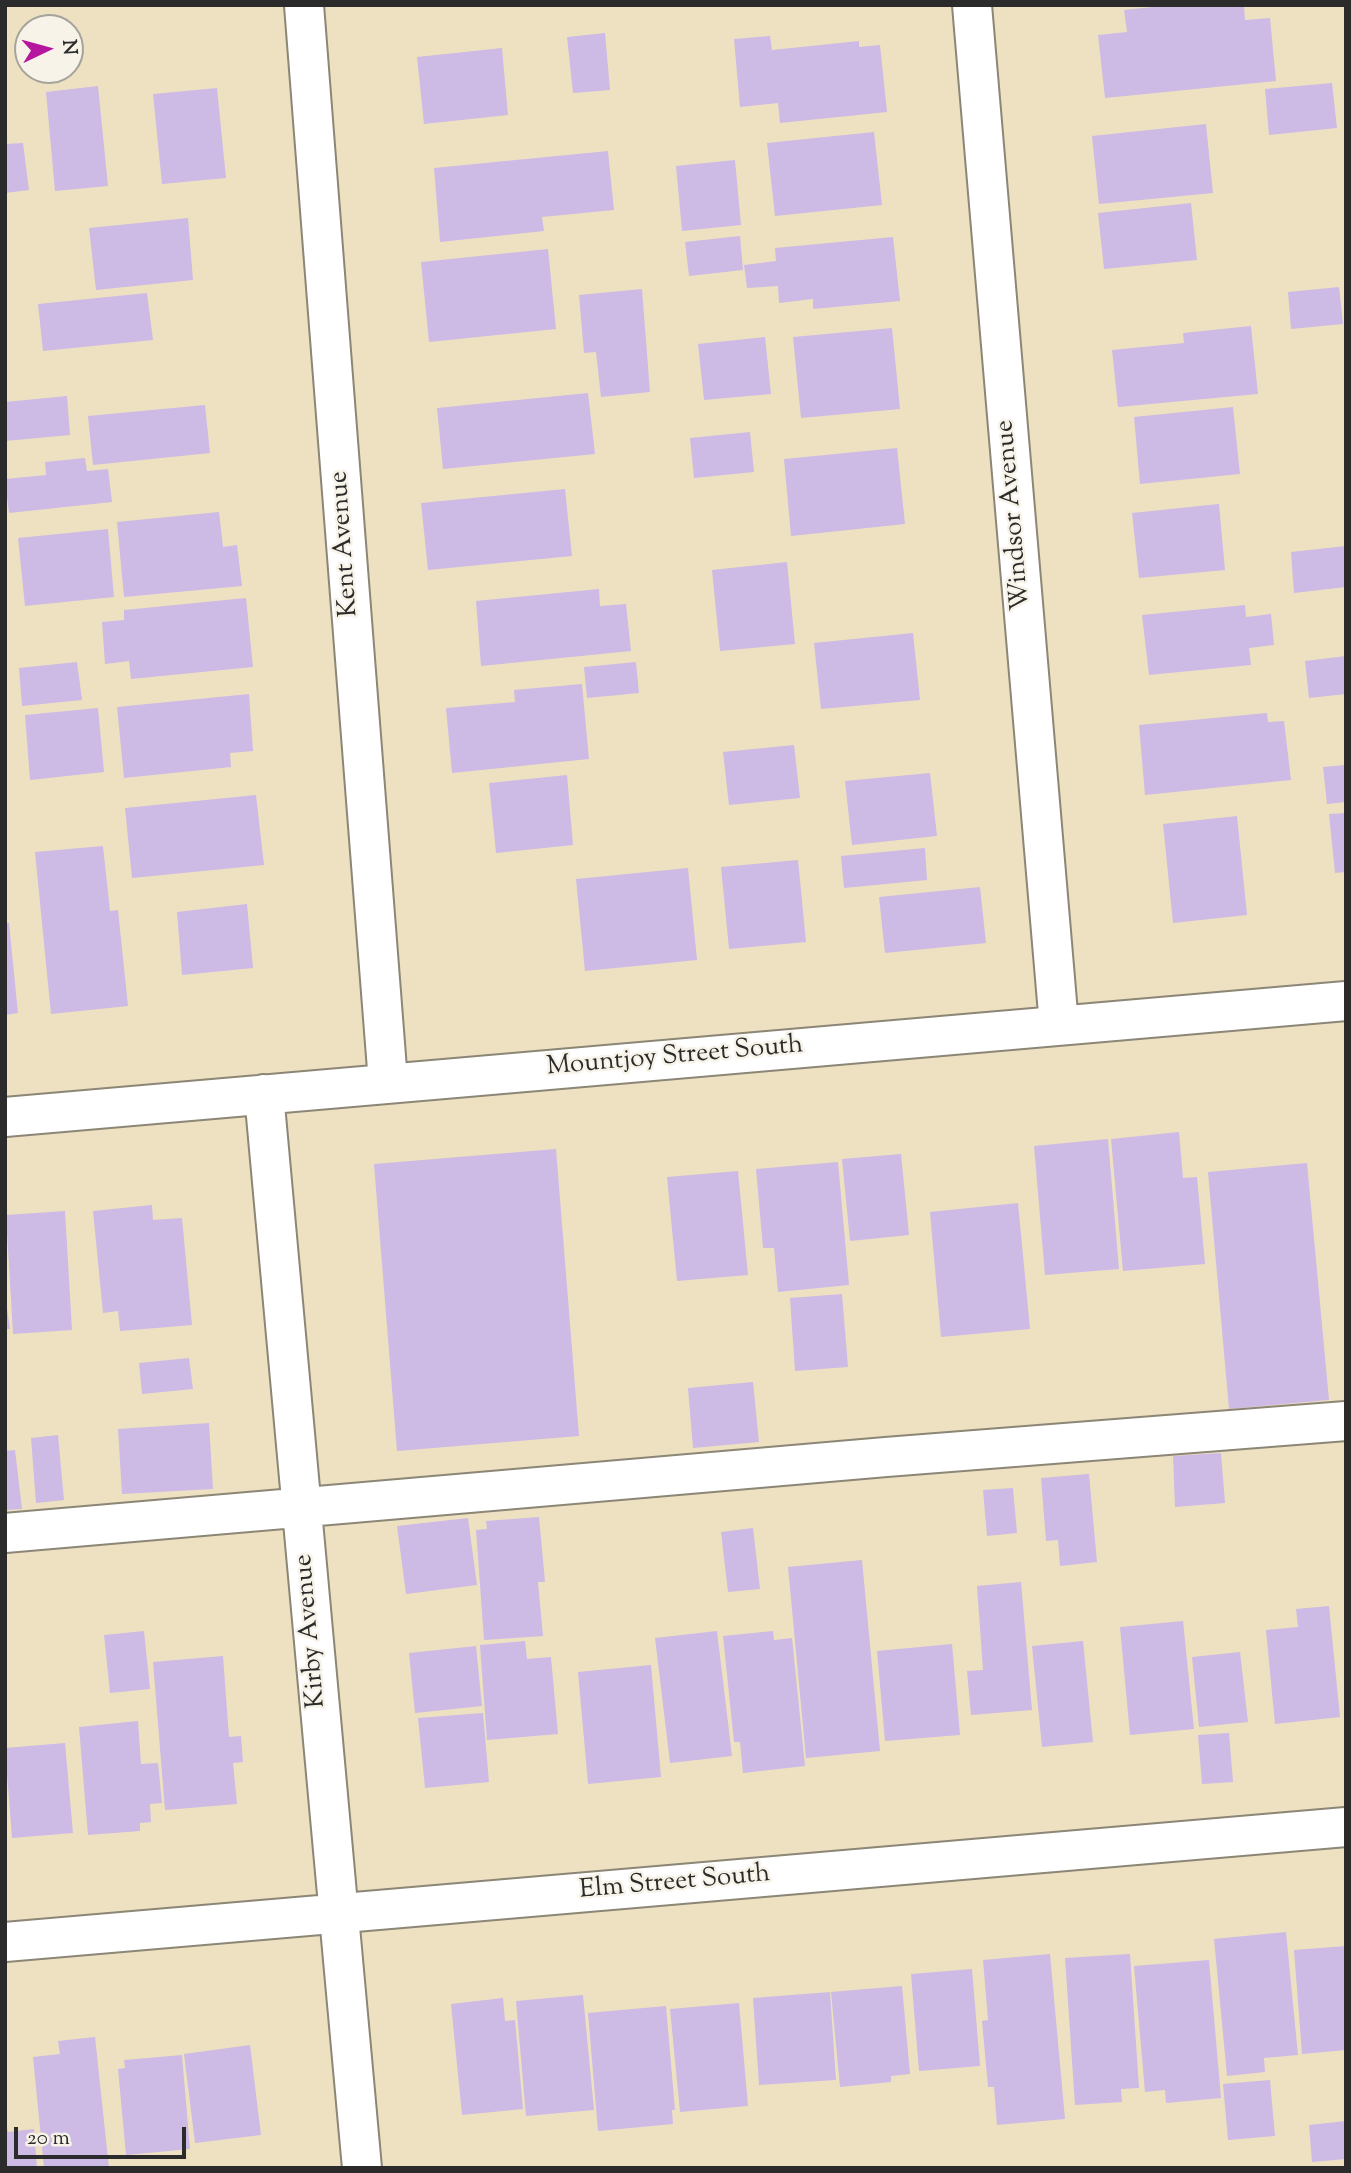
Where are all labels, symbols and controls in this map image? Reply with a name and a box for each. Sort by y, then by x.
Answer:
north arrow [14,14,84,84]
text: N [54,39,83,56]
street label: Windsor Avenue [991,418,1039,612]
street label: Kent Avenue [325,470,367,618]
street label: Mountjoy Street South [545,1031,805,1085]
street label: Kirby Avenue [290,1553,334,1709]
street label: Elm Street South [578,1860,772,1908]
scale bar [18,2114,189,2158]
text: 20 m [27,2124,70,2154]

